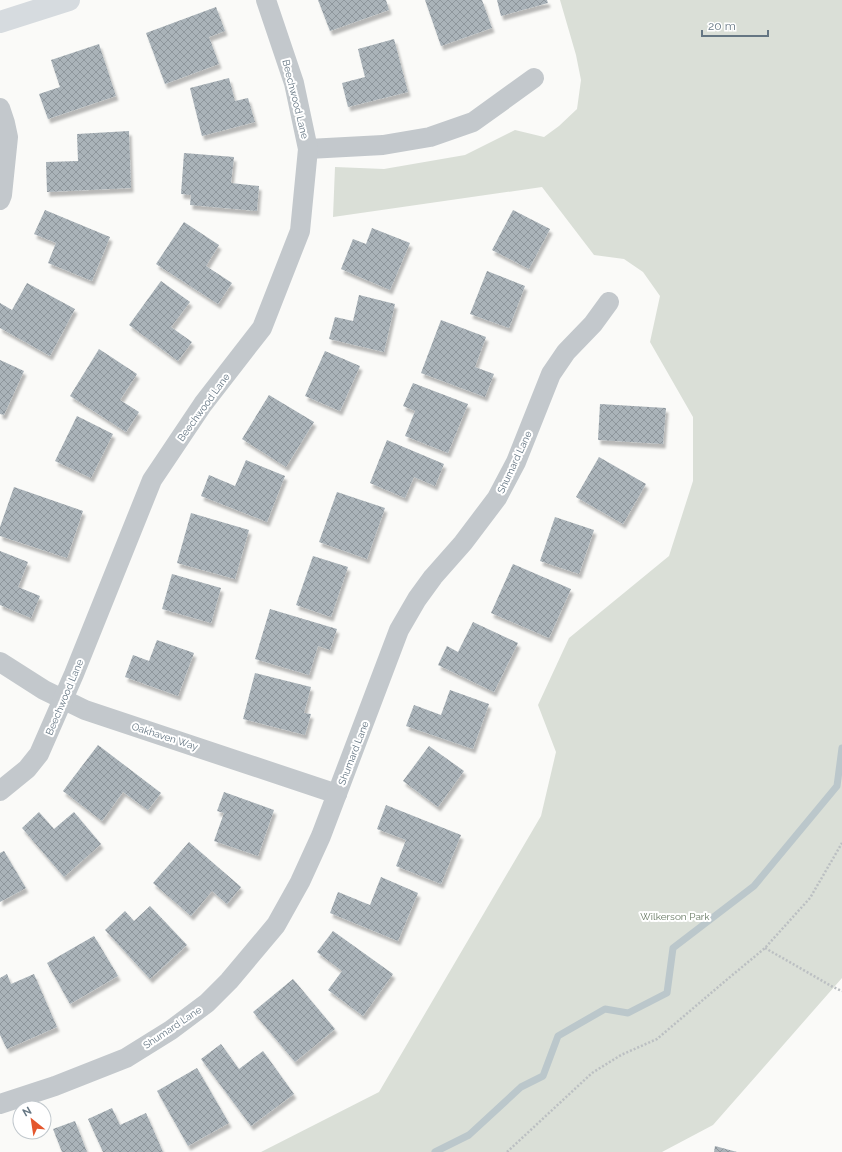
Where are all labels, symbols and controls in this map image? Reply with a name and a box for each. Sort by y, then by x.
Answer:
scale bar [702,12,768,38]
text: 20 m [708,19,736,33]
street label: Beechwood Lane [280,58,311,140]
street label: Beechwood Lane [175,371,232,443]
street label: Shumard Lane [495,429,534,495]
street label: Beechwood Lane [44,658,85,737]
street label: Shumard Lane [336,720,371,787]
street label: Oakhaven Way [130,721,200,753]
park label: Wilkerson Park [640,911,710,922]
street label: Shumard Lane [141,1004,203,1051]
north arrow [12,1100,52,1140]
text: N [20,1104,34,1120]

